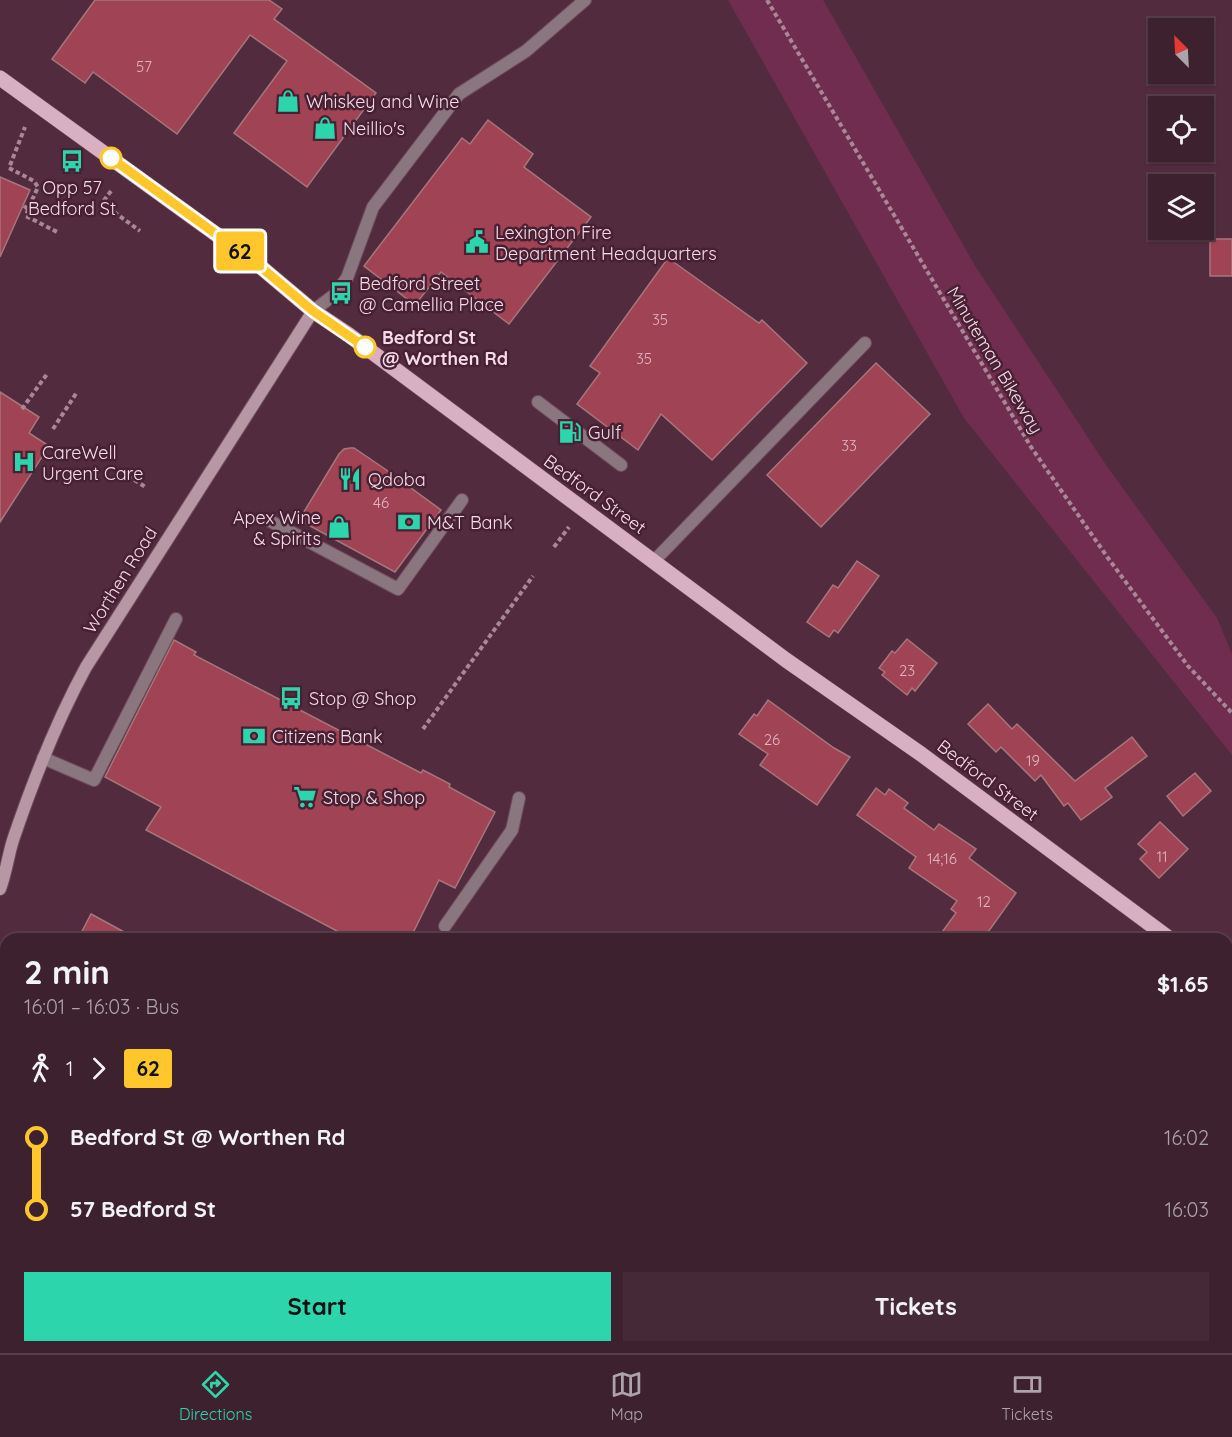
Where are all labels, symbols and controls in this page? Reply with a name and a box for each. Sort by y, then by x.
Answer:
north arrow [1148,18,1214,84]
map controls [1148,18,1214,240]
house number: 57 [136,57,152,76]
shop icon: Whiskey and Wine [275,88,301,114]
place label: Whiskey and Wine [306,90,459,113]
button: locate [1148,96,1214,162]
shop icon: Neillio's [312,115,338,141]
place label: Neillio's [343,117,405,140]
unlabelled marker [100,147,122,169]
bus stop icon: Opp 57 Bedford St [59,148,85,174]
button: layers [1148,174,1214,240]
place label: Opp 57 Bedford St [28,176,116,220]
place label: Lexington Fire Department Headquarters [495,221,717,265]
public building icon: Lexington Fire Department Headquarters [464,229,490,255]
line badge: 62 [213,232,267,270]
text: 62 [228,238,252,264]
place label: Bedford Street @ Camellia Place [359,272,504,316]
bus stop icon: Bedford Street @ Camellia Place [328,280,354,306]
street label: Minuteman Bikeway [942,282,1048,438]
house number: 35 [652,310,668,329]
place label: Bedford St @ Worthen Rd [382,326,508,370]
marker: Bedford St @ Worthen Rd [354,336,376,358]
house number: 35 [636,349,652,368]
fuel station icon: Gulf [557,419,583,445]
place label: Gulf [588,421,622,444]
house number: 33 [841,436,857,455]
place label: CareWell Urgent Care [42,441,143,485]
hospital icon: CareWell Urgent Care [11,449,37,475]
street label: Bedford Street [539,449,651,539]
restaurant icon: Qdoba [337,466,363,492]
place label: Qdoba [368,468,426,491]
house number: 46 [373,493,389,512]
place label: Apex Wine & Spirits [233,506,321,550]
bank icon: M&T Bank [396,509,422,535]
place label: M&T Bank [427,511,513,534]
shop icon: Apex Wine & Spirits [326,514,352,540]
street label: Worthen Road [78,522,162,638]
house number: 23 [899,661,915,680]
bus stop icon: Stop @ Shop [278,685,304,711]
place label: Stop @ Shop [309,687,416,710]
bank icon: Citizens Bank [241,723,267,749]
place label: Citizens Bank [272,725,383,748]
house number: 26 [764,730,780,749]
street label: Bedford Street [933,734,1043,826]
house number: 19 [1026,751,1040,770]
supermarket icon: Stop & Shop [292,784,318,810]
place label: Stop & Shop [323,786,425,809]
house number: 11 [1156,847,1168,866]
house number: 14;16 [927,849,957,868]
house number: 12 [977,892,991,911]
text: 2 min [24,951,110,992]
text: $1.65 [1157,970,1209,998]
text: 16:01 – 16:03 · Bus [24,994,179,1019]
icon: walk [24,1052,57,1085]
icon: forward [82,1052,115,1085]
text: 62 [136,1055,160,1081]
text: 1 [66,1056,73,1081]
text: Bedford St @ Worthen Rd [70,1123,345,1151]
text: 16:02 [1164,1125,1209,1150]
text: 57 Bedford St [70,1195,216,1223]
text: 16:03 [1165,1197,1209,1222]
button: Start [24,1272,611,1341]
button: Tickets [623,1272,1209,1341]
tab: Directions [179,1368,252,1424]
tab: Map [610,1368,643,1424]
tab: Tickets [1001,1368,1053,1424]

